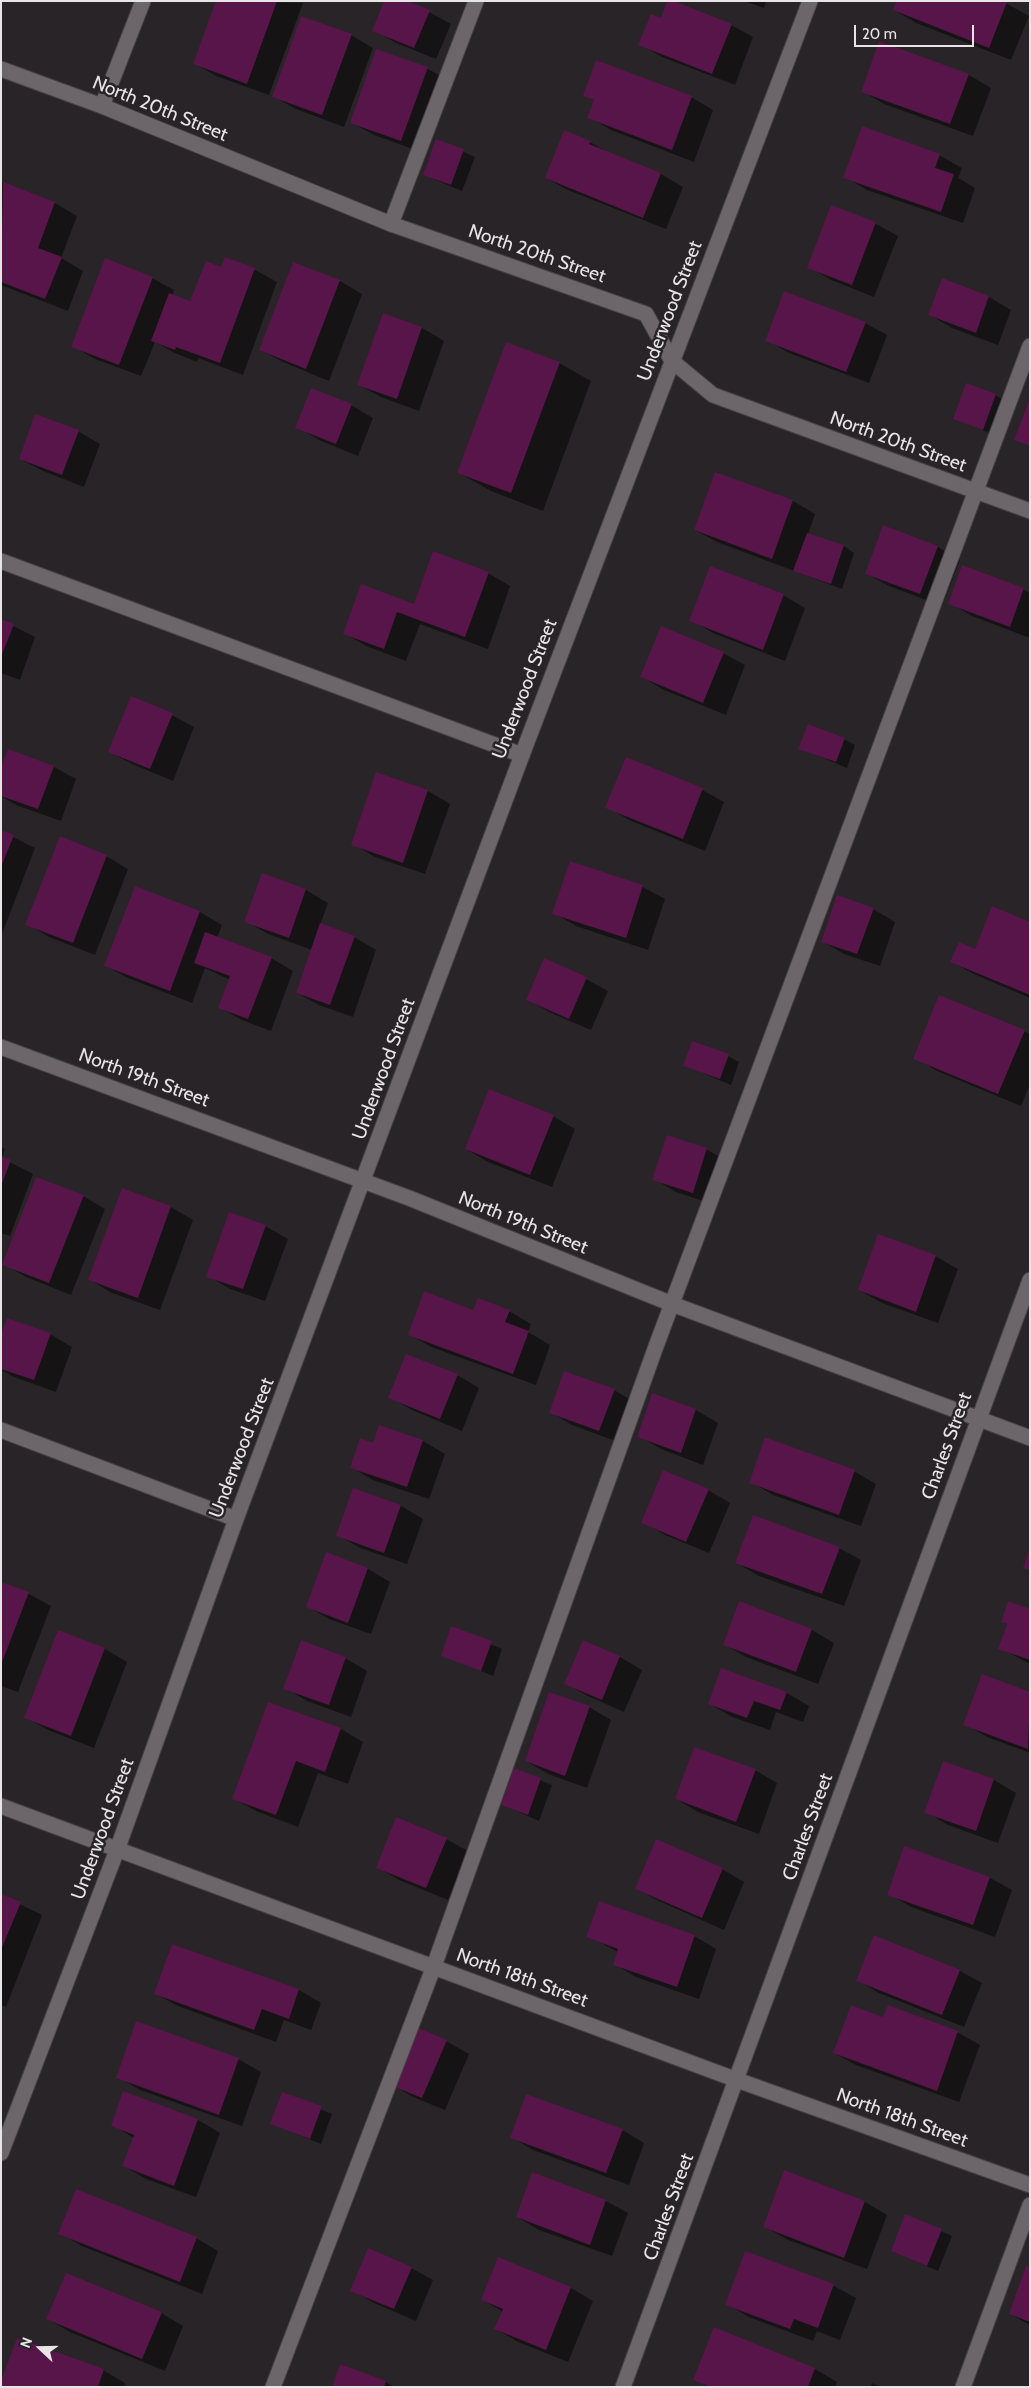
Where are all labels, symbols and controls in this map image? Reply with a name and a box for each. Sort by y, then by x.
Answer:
scale bar [856,15,976,47]
text: 20 m [862,25,897,43]
street label: North 20th Street [89,72,231,146]
street label: North 20th Street [465,220,609,288]
street label: Underwood Street [633,238,707,384]
street label: North 20th Street [827,407,969,477]
street label: Underwood Street [488,616,562,762]
street label: Underwood Street [348,995,420,1143]
street label: North 19th Street [76,1044,212,1112]
street label: North 19th Street [455,1187,591,1259]
street label: Underwood Street [205,1375,279,1521]
street label: Charles Street [917,1389,977,1503]
street label: Underwood Street [67,1755,139,1903]
street label: Charles Street [778,1770,838,1884]
street label: North 18th Street [453,1944,591,2012]
street label: North 18th Street [833,2084,971,2152]
street label: Charles Street [639,2150,699,2264]
north arrow [15,2323,65,2373]
text: N [16,2335,36,2350]

